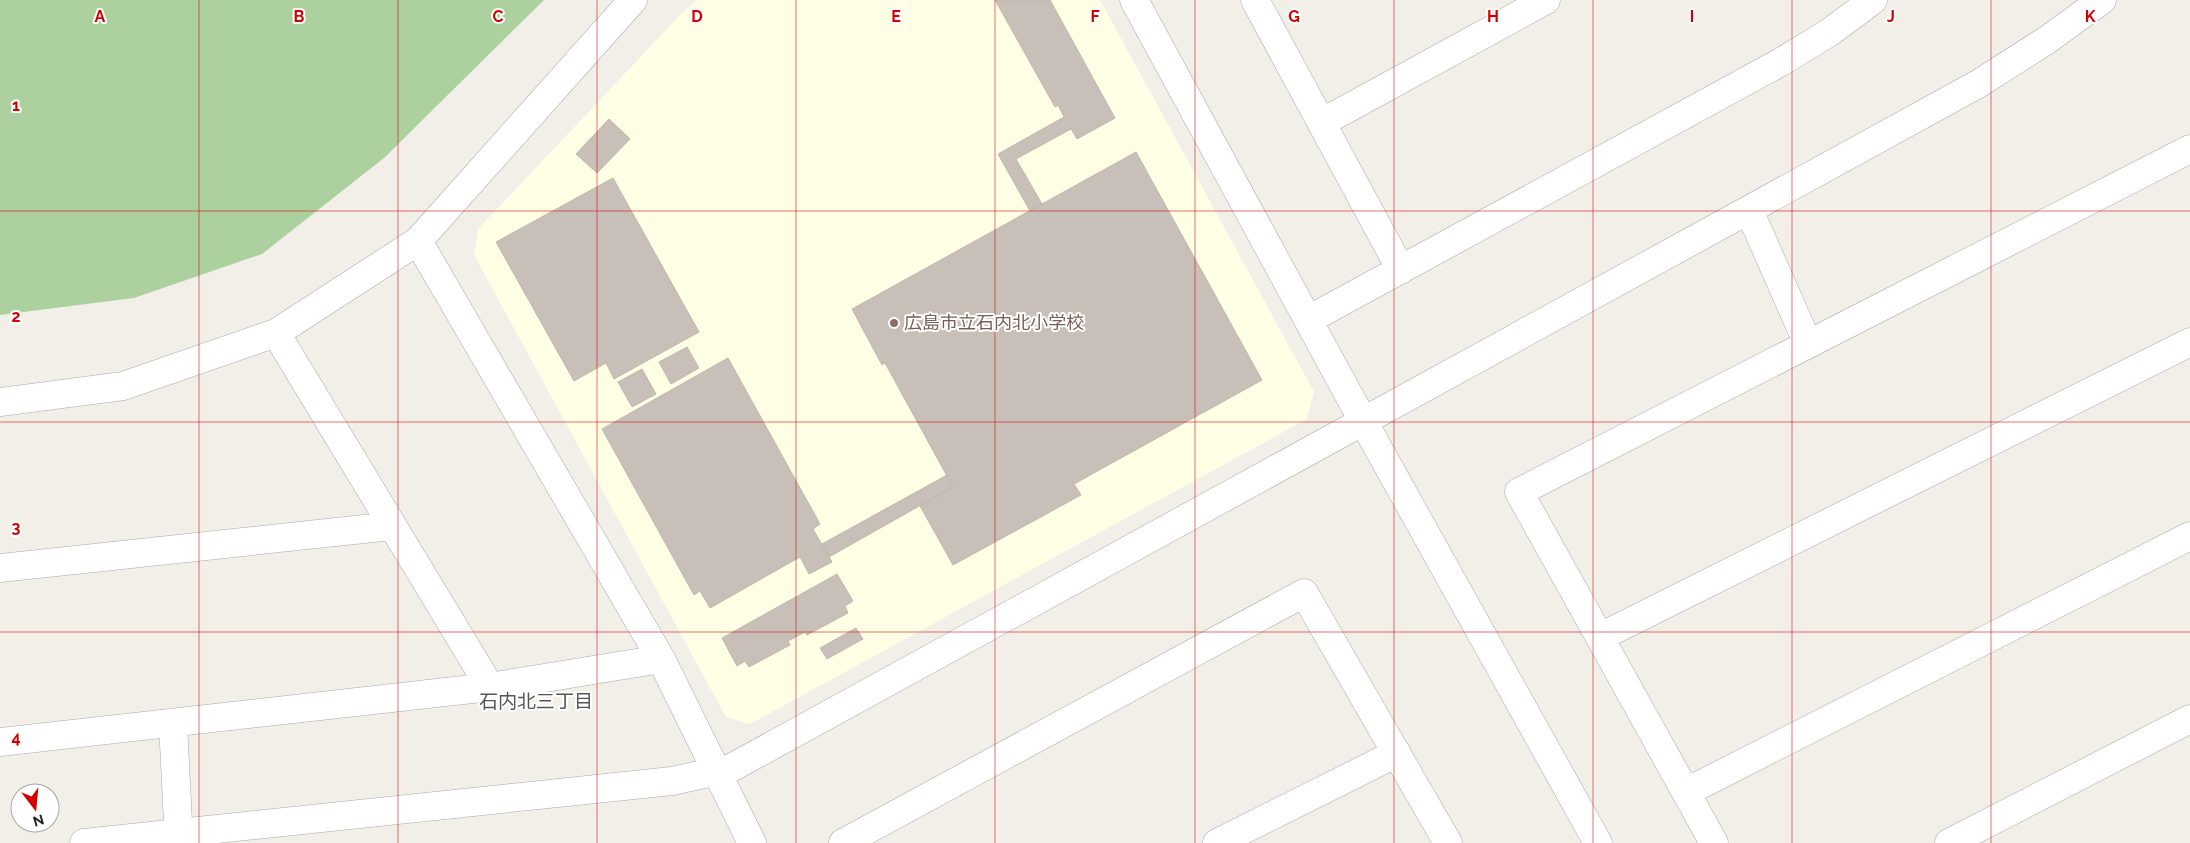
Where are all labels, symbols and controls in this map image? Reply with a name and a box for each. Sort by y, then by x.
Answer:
text: A [95,7,106,26]
text: B [294,7,305,26]
text: C [493,7,504,26]
text: D [691,7,703,26]
text: E [891,7,901,26]
text: F [1090,7,1100,26]
text: G [1288,7,1300,26]
text: H [1487,7,1499,26]
text: I [1690,7,1694,26]
text: J [1887,7,1895,26]
text: K [2085,7,2096,26]
text: 1 [12,96,20,115]
text: 2 [11,307,21,326]
place label: 広島市立石内北小学校 [904,312,1084,333]
marker: 広島市立石内北小学校 [888,317,900,329]
text: 3 [12,518,21,537]
district label: 石内北三丁目 [479,690,593,712]
text: 4 [11,728,21,747]
north arrow [10,783,60,833]
text: N [31,811,46,830]

